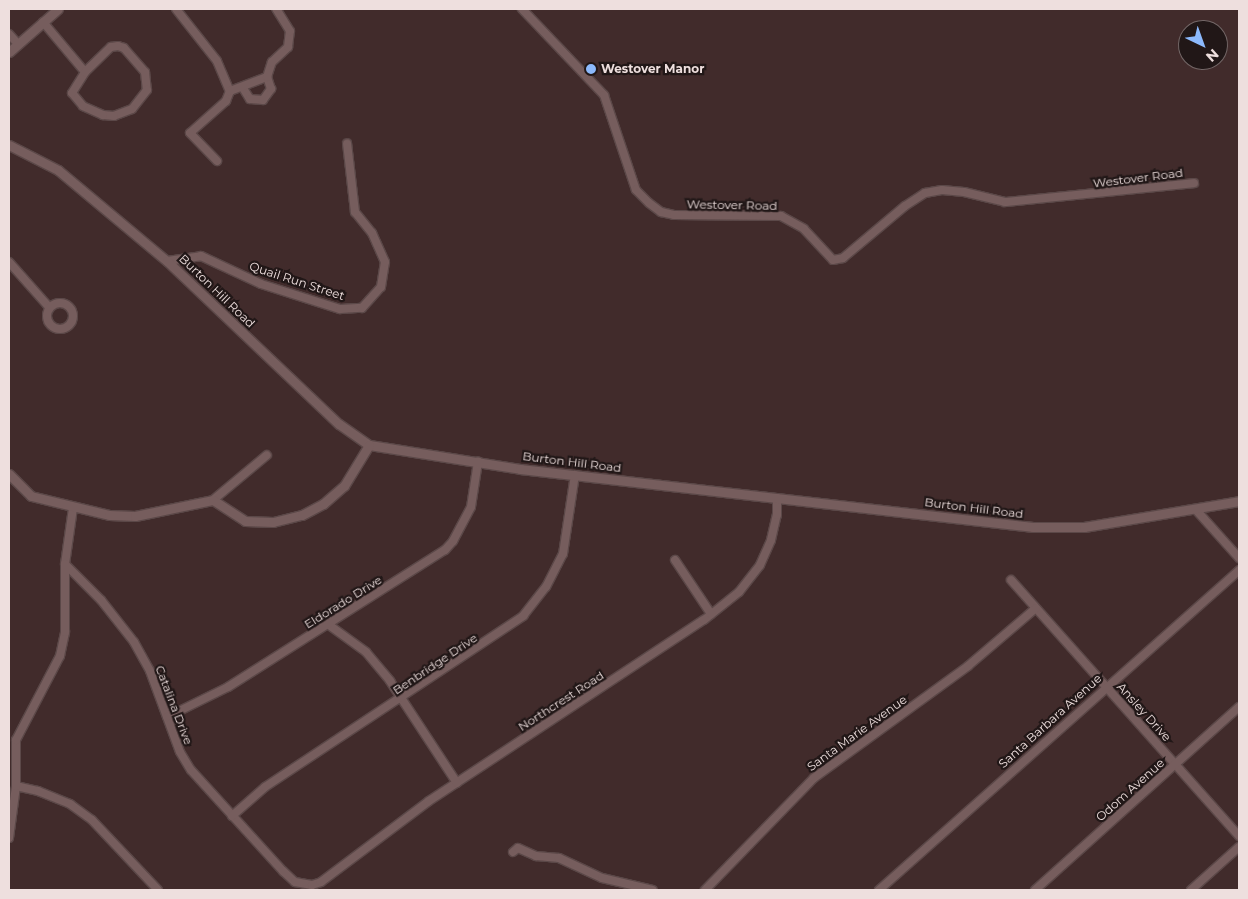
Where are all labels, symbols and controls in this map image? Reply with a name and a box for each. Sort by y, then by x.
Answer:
north arrow [1178,20,1228,70]
text: N [1202,45,1223,66]
place label: Westover Manor [601,62,704,76]
marker: Westover Manor [585,63,597,75]
street label: Westover Road [1092,165,1184,191]
street label: Westover Road [687,197,777,213]
street label: Burton Hill Road [176,251,258,331]
street label: Quail Run Street [248,259,346,303]
street label: Burton Hill Road [522,449,622,475]
street label: Burton Hill Road [924,495,1024,521]
street label: Eldorado Drive [302,572,384,632]
street label: Benbridge Drive [390,630,480,698]
street label: Catalina Drive [152,663,196,747]
street label: Northcrest Road [515,668,607,734]
street label: Santa Barbara Avenue [996,671,1104,771]
street label: Ansley Drive [1114,680,1174,744]
street label: Santa Marie Avenue [804,692,910,774]
street label: Odom Avenue [1093,756,1167,824]

